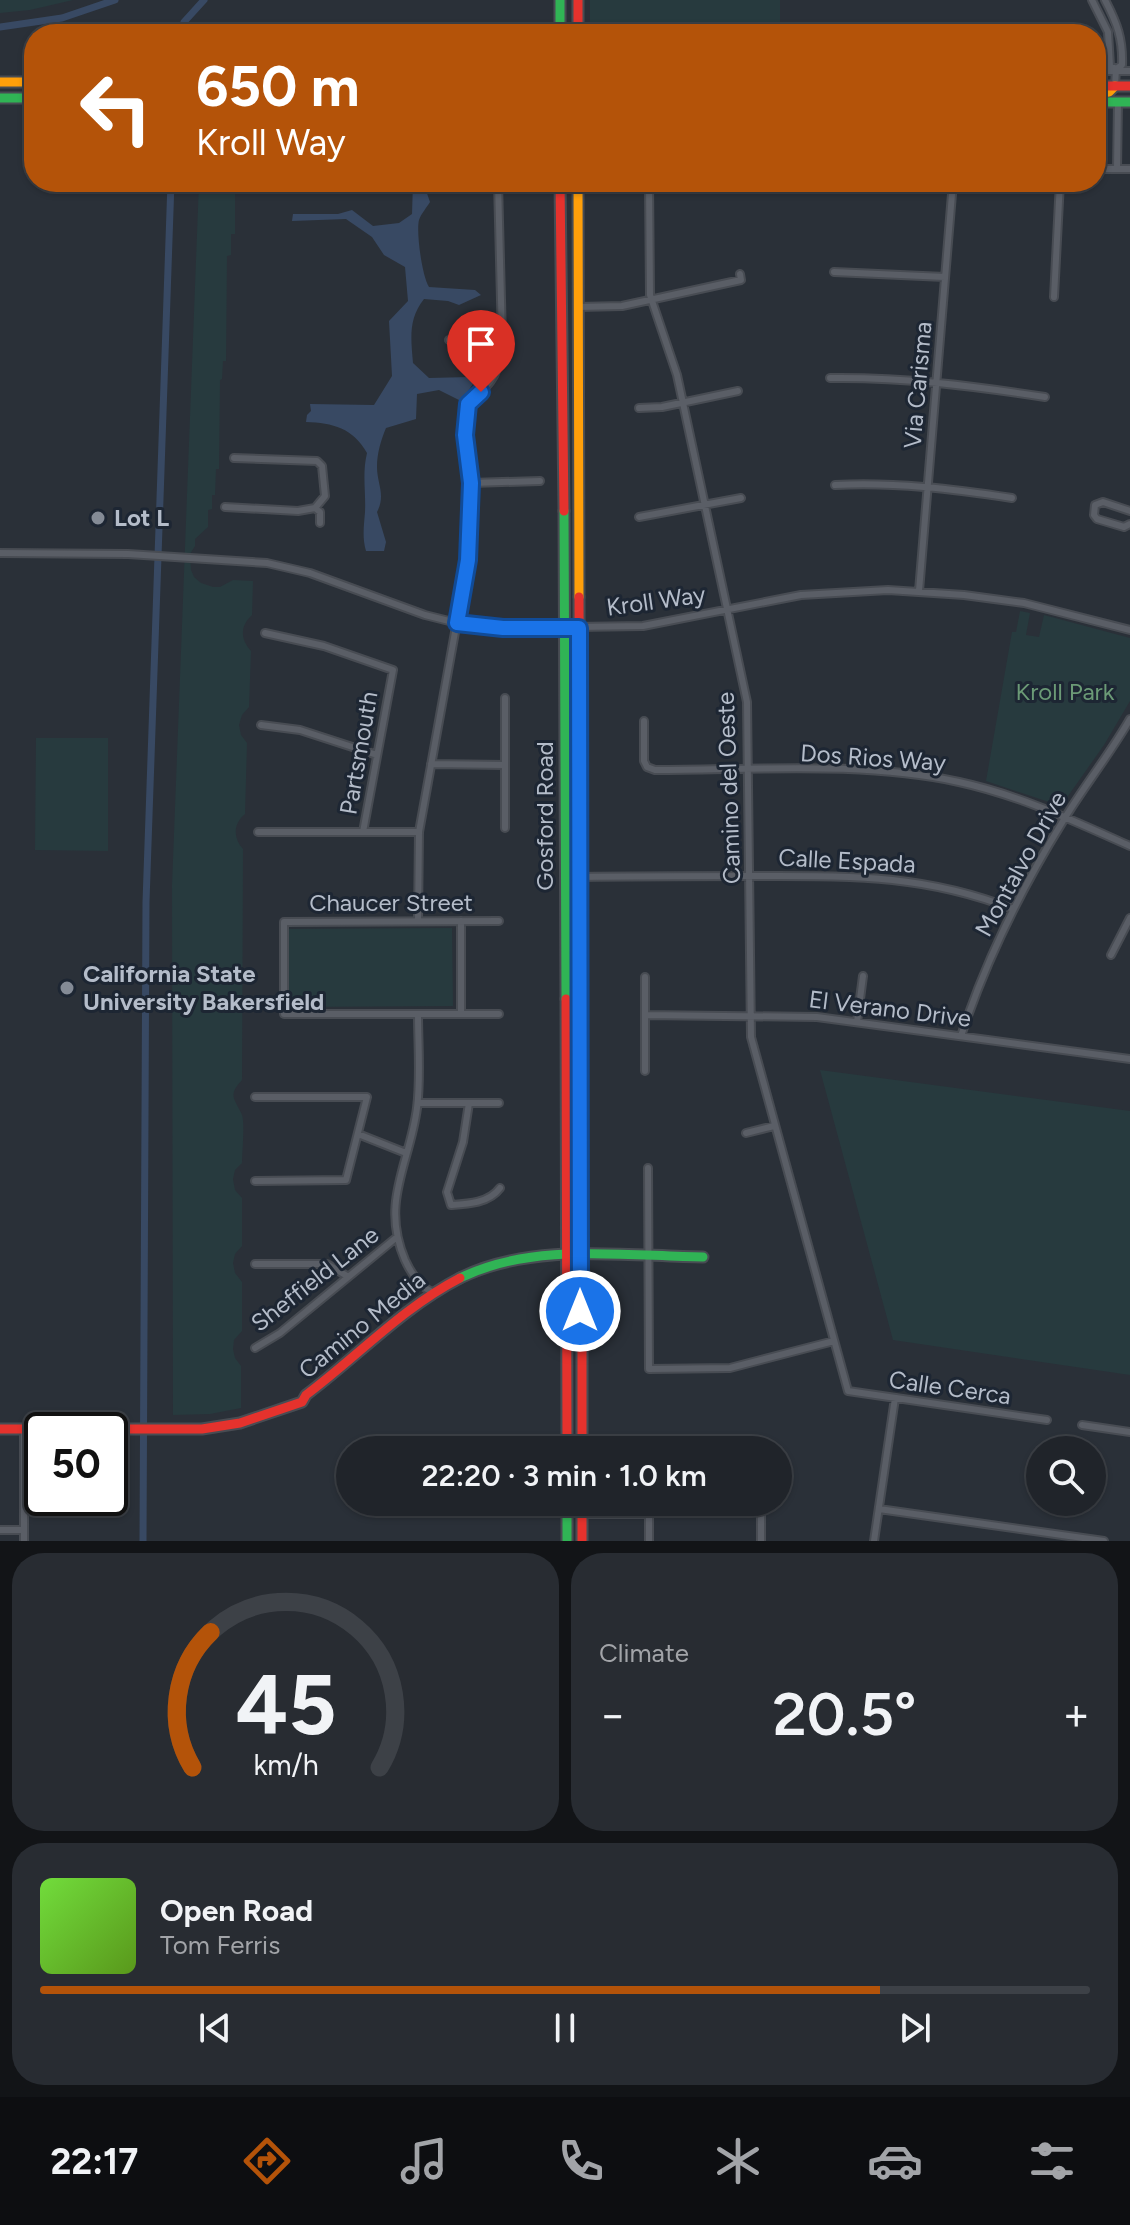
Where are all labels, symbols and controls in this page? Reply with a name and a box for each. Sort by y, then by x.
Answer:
text: 650 m [196,53,359,120]
icon: left [64,56,168,160]
text: Kroll Way [196,121,346,164]
pin [447,310,515,392]
street label: Via Carisma [898,320,938,450]
icon: arrive [459,322,503,366]
place label: Lot L [114,503,169,532]
marker: Lot L [89,509,107,527]
street label: Kroll Way [604,579,708,622]
park label: Kroll Park [1016,677,1115,706]
street label: Partsmouth [333,689,384,817]
street label: Camino del Oeste [711,691,746,885]
street label: Dos Rios Way [799,738,947,777]
street label: Gosford Road [530,741,559,891]
street label: Montalvo Drive [969,786,1072,942]
street label: Calle Espada [778,842,916,879]
street label: Chaucer Street [309,888,473,917]
place label: California State University Bakersfield [83,959,324,1016]
marker: California State University Bakersfield [58,979,76,997]
street label: El Verano Drive [807,984,973,1033]
street label: Sheffield Lane [245,1220,384,1337]
street label: Camino Media [293,1265,431,1384]
position arrow [538,1269,622,1353]
street label: Calle Cerca [887,1365,1013,1410]
speed limit sign: 50 [24,1412,128,1516]
map controls [1026,1436,1106,1516]
button: search [1026,1436,1106,1516]
text: 22:20 · 3 min · 1.0 km [421,1457,707,1494]
text: Climate [599,1637,689,1669]
text: 45 [235,1655,336,1755]
text: 20.5° [773,1678,917,1750]
text: − [599,1688,626,1741]
text: + [1063,1688,1090,1741]
text: km/h [253,1748,318,1782]
text: Open Road [160,1892,313,1929]
text: Tom Ferris [160,1929,280,1961]
icon: previous [193,2006,237,2050]
icon: pause [543,2006,587,2050]
icon: next [893,2006,937,2050]
icon: directions [239,2133,295,2189]
icon: music [396,2133,452,2189]
icon: phone [553,2133,609,2189]
icon: climate [710,2133,766,2189]
icon: car [867,2133,923,2189]
icon: filters [1024,2133,1080,2189]
text: 22:17 [50,2140,138,2183]

